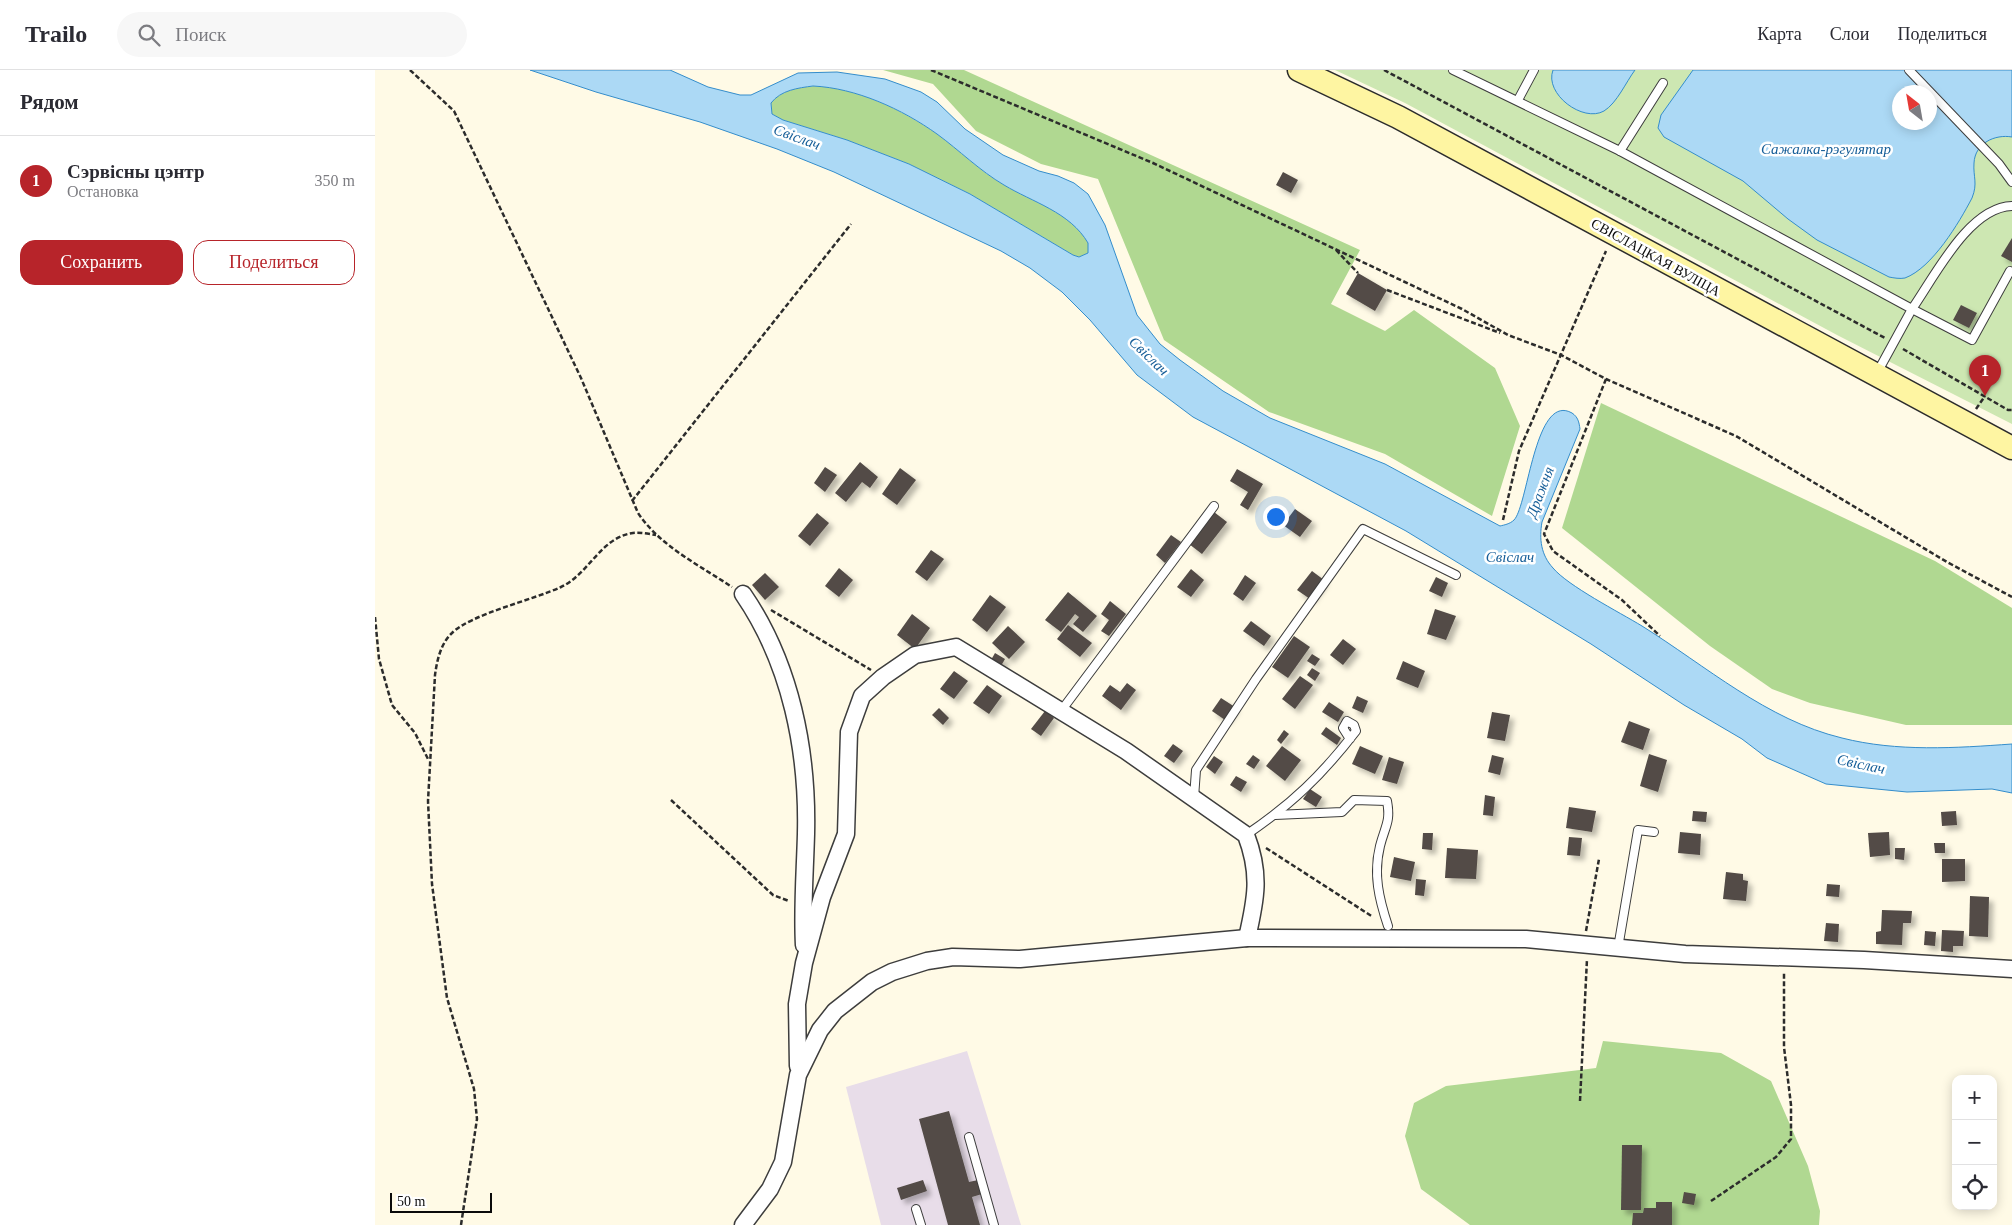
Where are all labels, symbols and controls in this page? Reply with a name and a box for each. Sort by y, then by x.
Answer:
search box [117,12,467,57]
text: Trailo [25,21,87,47]
icon: search [135,21,163,49]
text: Поиск [175,24,226,45]
text: Карта [1757,24,1802,44]
text: Слои [1830,24,1869,44]
text: Поделиться [1897,24,1987,44]
north arrow [1892,85,1937,130]
text: Рядом [20,90,79,114]
water label: Свіслач [771,121,823,153]
water label: Сажалка-рэгулятар [1761,141,1892,157]
text: Сэрвісны цэнтр [67,161,204,182]
text: 1 [32,172,40,189]
text: 350 m [315,172,355,189]
text: Остановка [67,183,139,200]
street label: СВІСЛАЦКАЯ ВУЛІЦА [1589,216,1724,300]
button: Сохранить [20,240,183,285]
button: Поделиться [193,240,355,285]
water label: Свіслач [1126,333,1172,379]
pin: 1 [1969,355,2001,396]
water label: Дражня [1522,464,1557,521]
your location [1263,504,1289,530]
water label: Свіслач [1486,549,1534,565]
water label: Свіслач [1836,751,1886,777]
map controls [1952,1075,1997,1210]
button: + [1952,1075,1997,1120]
button: − [1952,1120,1997,1165]
button: locate [1952,1165,1997,1210]
scale bar [390,1190,493,1213]
text: 50 m [397,1194,425,1209]

